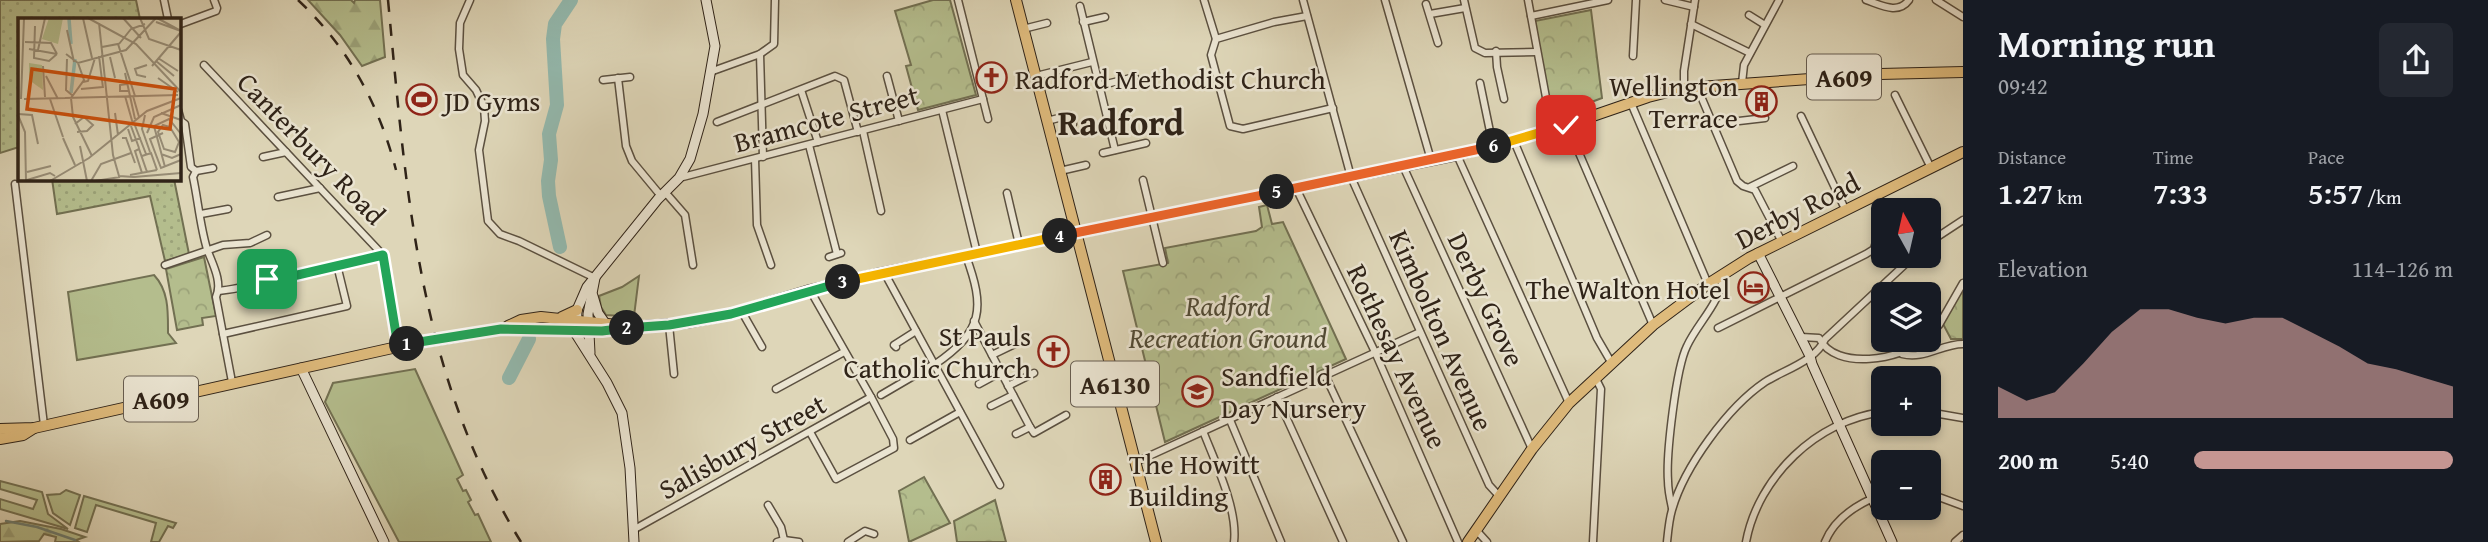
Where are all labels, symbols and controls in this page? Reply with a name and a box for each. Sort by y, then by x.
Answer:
text: Morning run [1998,15,2215,71]
inset map [18,18,180,180]
button: share [2379,23,2453,97]
road number: A609 [1807,54,1881,100]
place label: Radford Methodist Church [1015,58,1326,99]
church icon: Radford Methodist Church [975,61,1009,95]
street label: Canterbury Road [228,62,396,234]
place label: Wellington Terrace [1609,65,1738,138]
text: 09:42 [1998,69,2048,102]
street label: Bramcote Street [729,74,923,162]
place label: JD Gyms [441,80,540,121]
sports icon: JD Gyms [404,83,438,117]
building icon: Wellington Terrace [1744,84,1778,118]
pin [1536,95,1596,155]
district label: Radford [1058,97,1185,148]
icon: check [1547,106,1585,144]
pin: 6 [1476,128,1512,164]
text: 6 [1489,131,1498,159]
text: Distance [1998,143,2066,171]
text: Time [2153,143,2193,171]
text: Pace [2308,143,2345,171]
street label: Derby Road [1728,161,1866,259]
text: 1.27 [1998,171,2053,215]
text: 7:33 [2153,171,2208,215]
text: 5:57 [2308,171,2363,215]
pin: 5 [1260,174,1294,210]
text: 5 [1272,177,1281,205]
text: km [2053,183,2082,211]
text: /km [2363,183,2401,211]
north arrow [1871,198,1941,268]
map controls [1871,198,1941,520]
pin: 4 [1042,218,1078,254]
text: 4 [1055,221,1064,249]
street label: Kimbolton Avenue [1379,223,1505,437]
street label: Derby Grove [1438,225,1536,373]
pin [237,249,297,309]
text: Elevation [1998,252,2088,285]
text: 114–126 m [2352,252,2453,285]
street label: Rothesay Avenue [1337,257,1459,455]
icon: arrive [248,260,286,298]
pin: 3 [826,264,860,300]
text: 3 [838,267,847,295]
place label: The Walton Hotel [1526,268,1730,309]
hotel icon: The Walton Hotel [1736,271,1770,305]
button: layers [1871,282,1941,352]
park label: Radford Recreation Ground [1128,285,1327,358]
pin: 2 [610,310,644,346]
text: 2 [622,313,631,341]
place label: St Pauls Catholic Church [843,315,1031,388]
pin: 1 [390,326,424,362]
text: 1 [402,329,411,357]
church icon: St Pauls Catholic Church [1037,334,1071,368]
place label: Sandfield Day Nursery [1221,355,1366,428]
road number: A6130 [1071,362,1159,406]
button: + [1871,366,1941,436]
school or university icon: Sandfield Day Nursery [1181,374,1215,408]
road number: A609 [124,376,198,422]
street label: Salisbury Street [651,383,833,509]
place label: The Howitt Building [1129,443,1260,516]
text: 200 m [1998,444,2059,477]
text: 5:40 [2110,444,2149,477]
button: − [1871,450,1941,520]
building icon: The Howitt Building [1089,462,1123,496]

